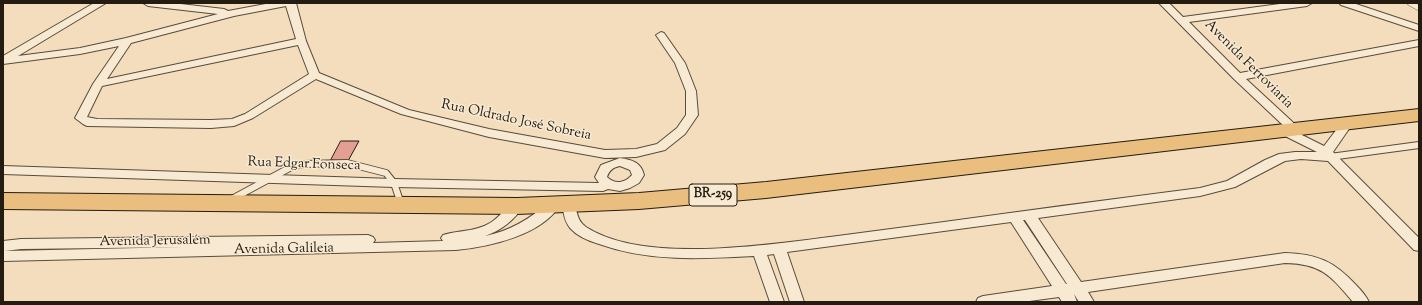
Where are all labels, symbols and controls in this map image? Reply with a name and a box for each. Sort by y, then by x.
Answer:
street label: Avenida Ferroviaria [1200,17,1296,113]
street label: Rua Oldrado José Sobreia [439,97,593,145]
street label: Rua Edgar Fonseca [247,155,361,175]
road number: BR-259 [689,184,737,206]
street label: Avenida Jerusalém [99,233,211,251]
street label: Avenida Galileia [234,241,334,259]

